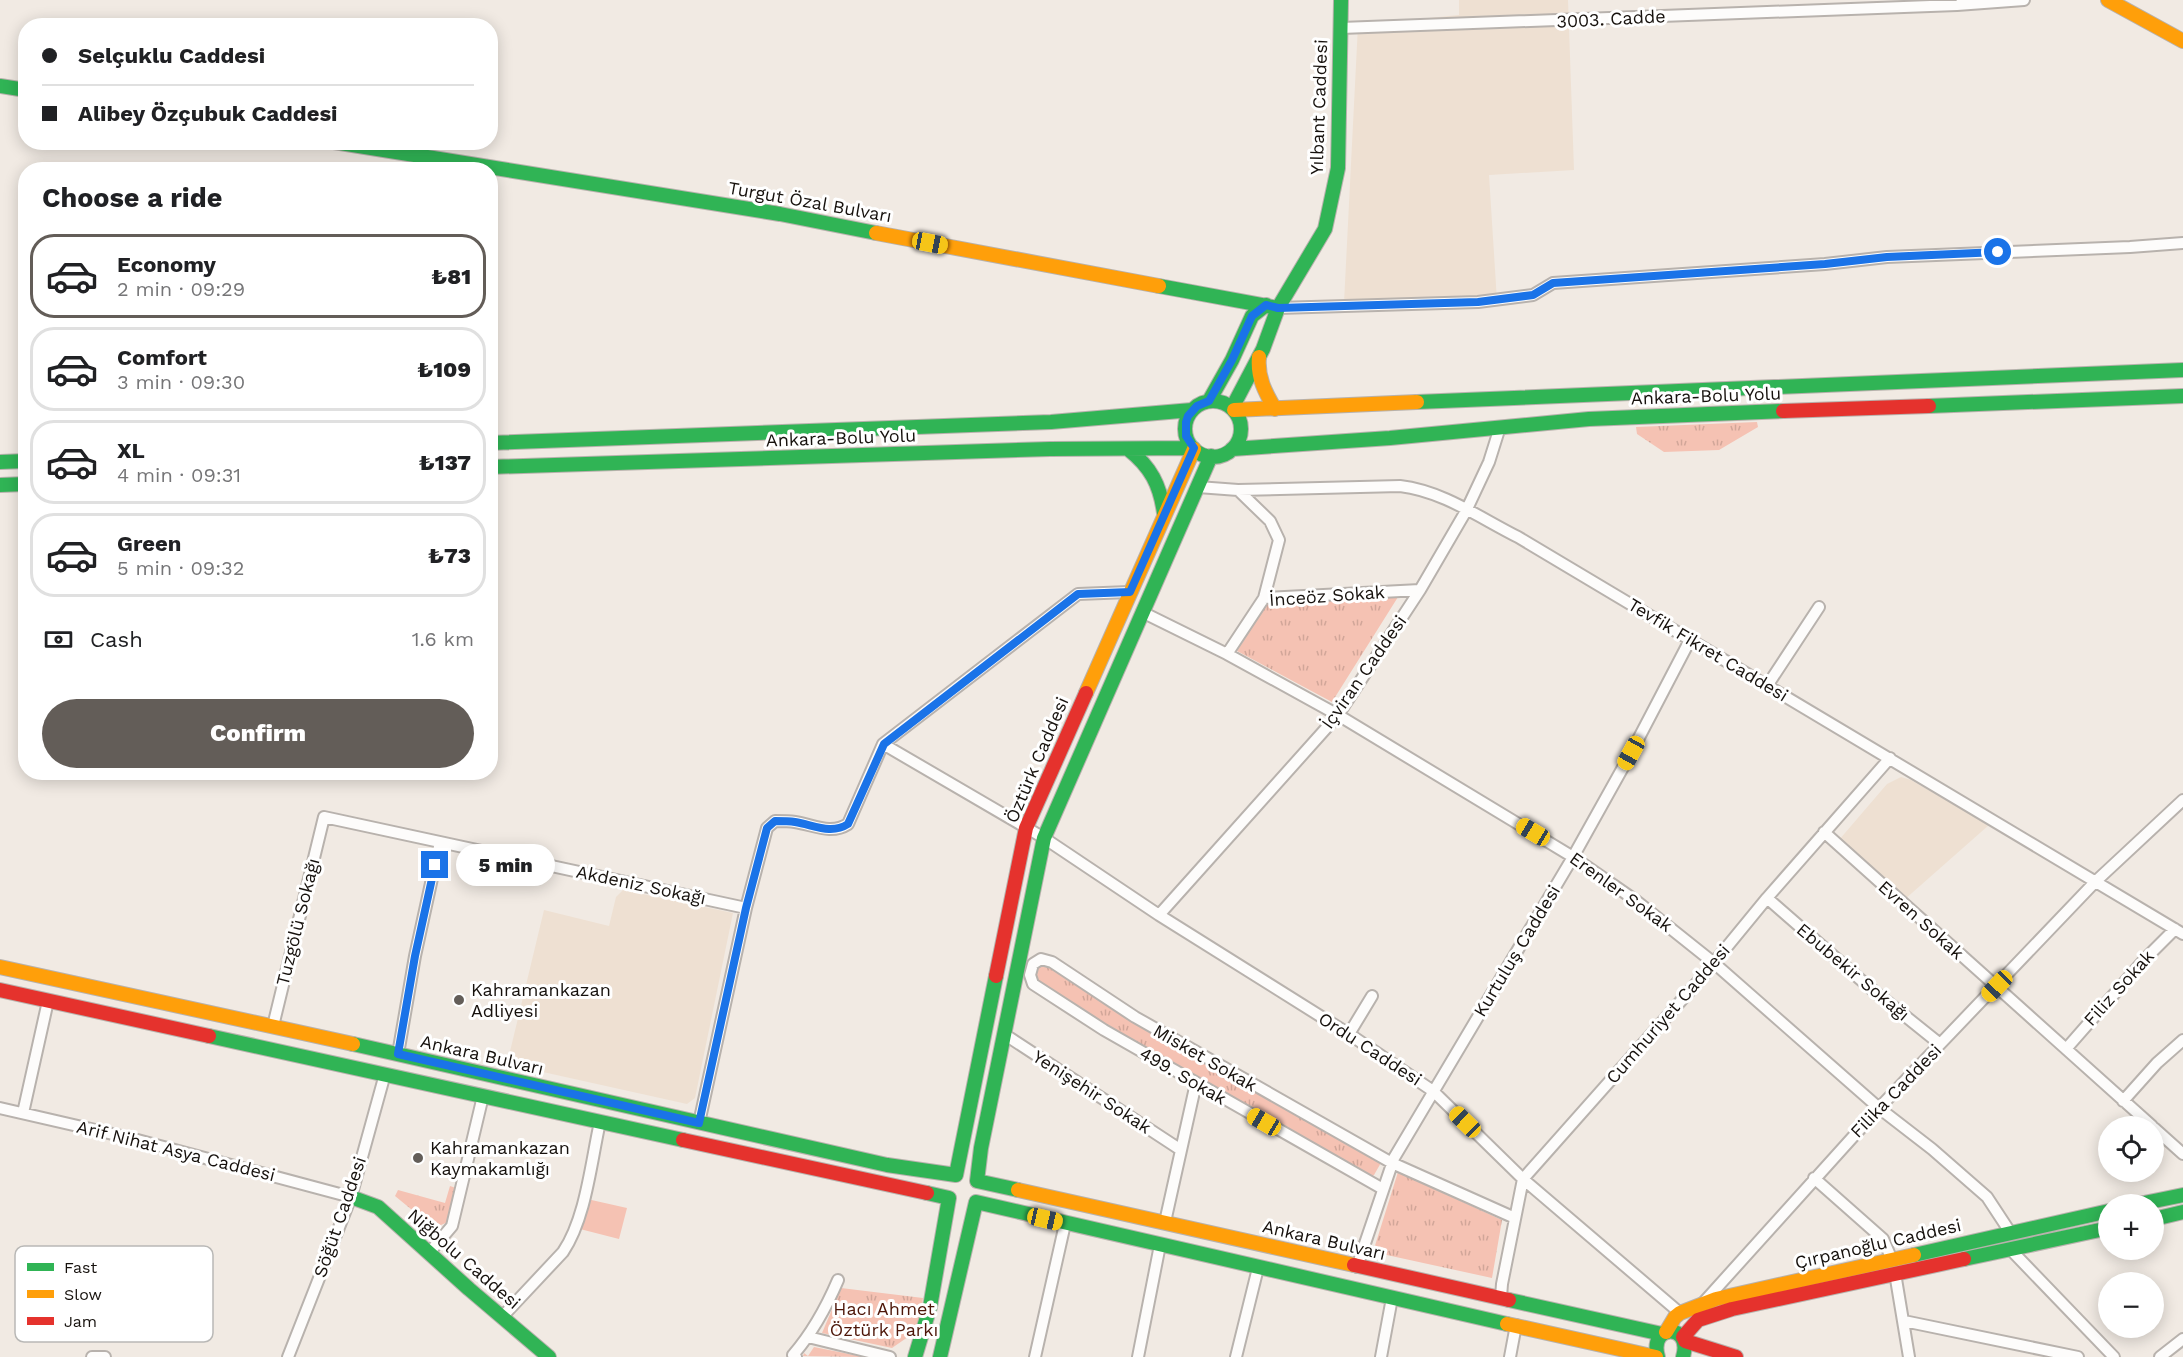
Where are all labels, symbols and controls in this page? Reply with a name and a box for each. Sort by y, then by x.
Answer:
street label: 3003. Cadde [1556,5,1666,32]
street label: Yılbant Caddesi [1306,39,1331,175]
text: Selçuklu Caddesi [78,43,265,68]
text: Alibey Özçubuk Caddesi [78,101,338,126]
street label: Turgut Özal Bulvarı [727,177,894,226]
text: Choose a ride [42,182,222,214]
car [911,231,949,255]
route start [1984,238,2011,265]
icon: car [45,249,99,303]
text: Economy [117,252,216,277]
text: ₺81 [431,264,471,289]
text: 2 min · 09:29 [117,277,245,301]
icon: car [45,342,99,396]
text: Comfort [117,345,207,370]
text: ₺109 [417,357,471,382]
text: 3 min · 09:30 [117,370,245,394]
street label: Ankara-Bolu Yolu [1630,382,1781,409]
street label: Ankara-Bolu Yolu [765,424,916,451]
icon: car [45,435,99,489]
text: XL [117,438,145,463]
text: ₺137 [419,450,471,475]
text: 4 min · 09:31 [117,463,241,487]
icon: car [45,528,99,582]
text: Green [117,531,181,556]
text: ₺73 [428,543,471,568]
text: 5 min · 09:32 [117,556,244,580]
street label: İnceöz Sokak [1268,581,1386,610]
street label: Tevfik Fikret Caddesi [1625,593,1792,706]
street label: İçviran Caddesi [1317,611,1410,732]
icon: cash [42,623,75,656]
text: Cash [90,627,143,652]
text: 1.6 km [412,627,474,651]
street label: Öztürk Caddesi [1001,694,1073,826]
button: Confirm [42,699,474,768]
car [1614,733,1648,773]
car [1513,815,1553,849]
callout: 5 min [456,844,555,886]
street label: Erenler Sokak [1566,847,1677,936]
route end [421,851,448,878]
text: 5 min [478,853,533,877]
street label: Tuzgölü Sokağı [272,856,323,988]
street label: Akdeniz Sokağı [574,861,708,909]
street label: Evren Sokak [1874,876,1968,963]
street label: Kurtuluş Caddesi [1469,881,1564,1020]
street label: Ebubekir Sokağı [1793,918,1914,1025]
street label: Cumhuriyet Caddesi [1601,940,1734,1088]
street label: Filiz Sokak [2079,945,2158,1030]
car [1978,967,2016,1005]
place label: Kahramankazan Adliyesi [471,979,611,1021]
marker: Kahramankazan Adliyesi [452,993,466,1007]
street label: Ordu Caddesi [1315,1007,1426,1090]
street label: Misket Sokak [1150,1019,1261,1096]
street label: Ankara Bulvarı [419,1030,546,1079]
street label: Filika Caddesi [1846,1040,1945,1142]
street label: 499. Sokak [1136,1042,1230,1109]
street label: Yenişehir Sokak [1029,1045,1155,1138]
car [1446,1103,1484,1141]
car [1244,1105,1284,1139]
street label: Arif Nihat Asya Caddesi [75,1116,278,1185]
map controls [2098,1116,2164,1338]
button: locate [2098,1116,2164,1182]
place label: Kahramankazan Kaymakamlığı [430,1137,570,1179]
marker: Kahramankazan Kaymakamlığı [411,1151,425,1165]
street label: Söğüt Caddesi [309,1154,370,1280]
button: + [2098,1194,2164,1260]
street label: Niğbolu Caddesi [404,1204,525,1313]
car [1025,1206,1065,1232]
street label: Çırpanoğlu Caddesi [1793,1214,1963,1273]
street label: Ankara Bulvarı [1261,1215,1388,1264]
legend [15,1246,213,1342]
text: Fast [64,1258,97,1277]
button: − [2098,1272,2164,1338]
text: Slow [64,1285,102,1304]
park label: Hacı Ahmet Öztürk Parkı [830,1298,938,1340]
text: Jam [64,1312,97,1331]

